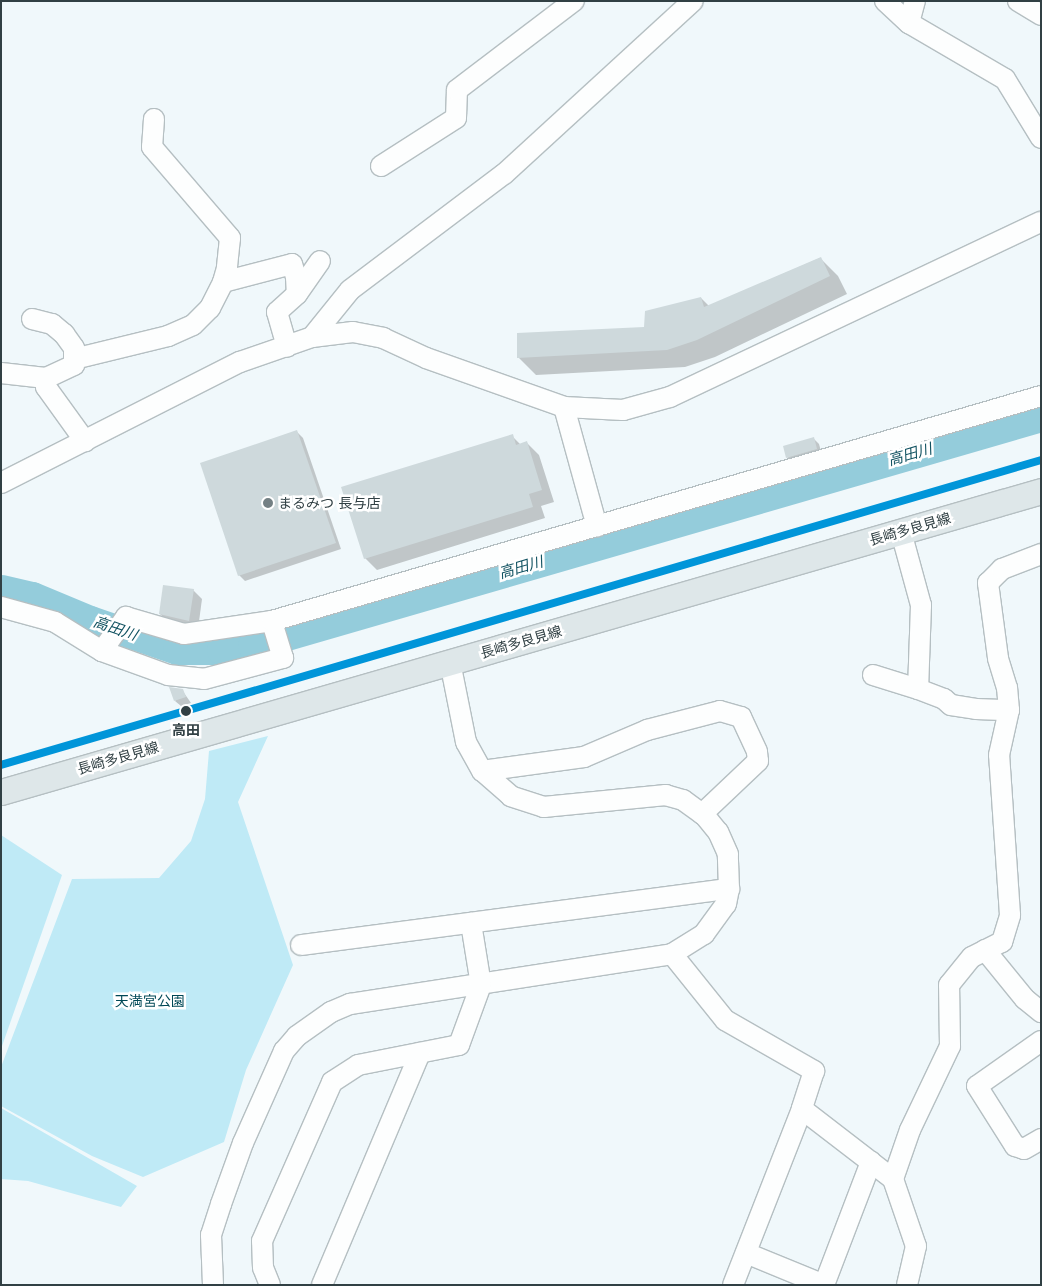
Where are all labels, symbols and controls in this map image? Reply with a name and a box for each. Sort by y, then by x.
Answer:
water label: 高田川 [886,440,934,470]
place label: まるみつ 長与店 [278,495,380,511]
marker: まるみつ 長与店 [262,497,274,509]
street label: 長崎多良見線 [867,509,953,549]
water label: 高田川 [497,553,545,583]
water label: 高田川 [91,613,139,645]
street label: 長崎多良見線 [478,622,564,662]
marker: 高田 [177,702,195,720]
place label: 高田 [172,722,200,738]
street label: 長崎多良見線 [75,738,161,778]
park label: 天満宮公園 [115,993,185,1009]

